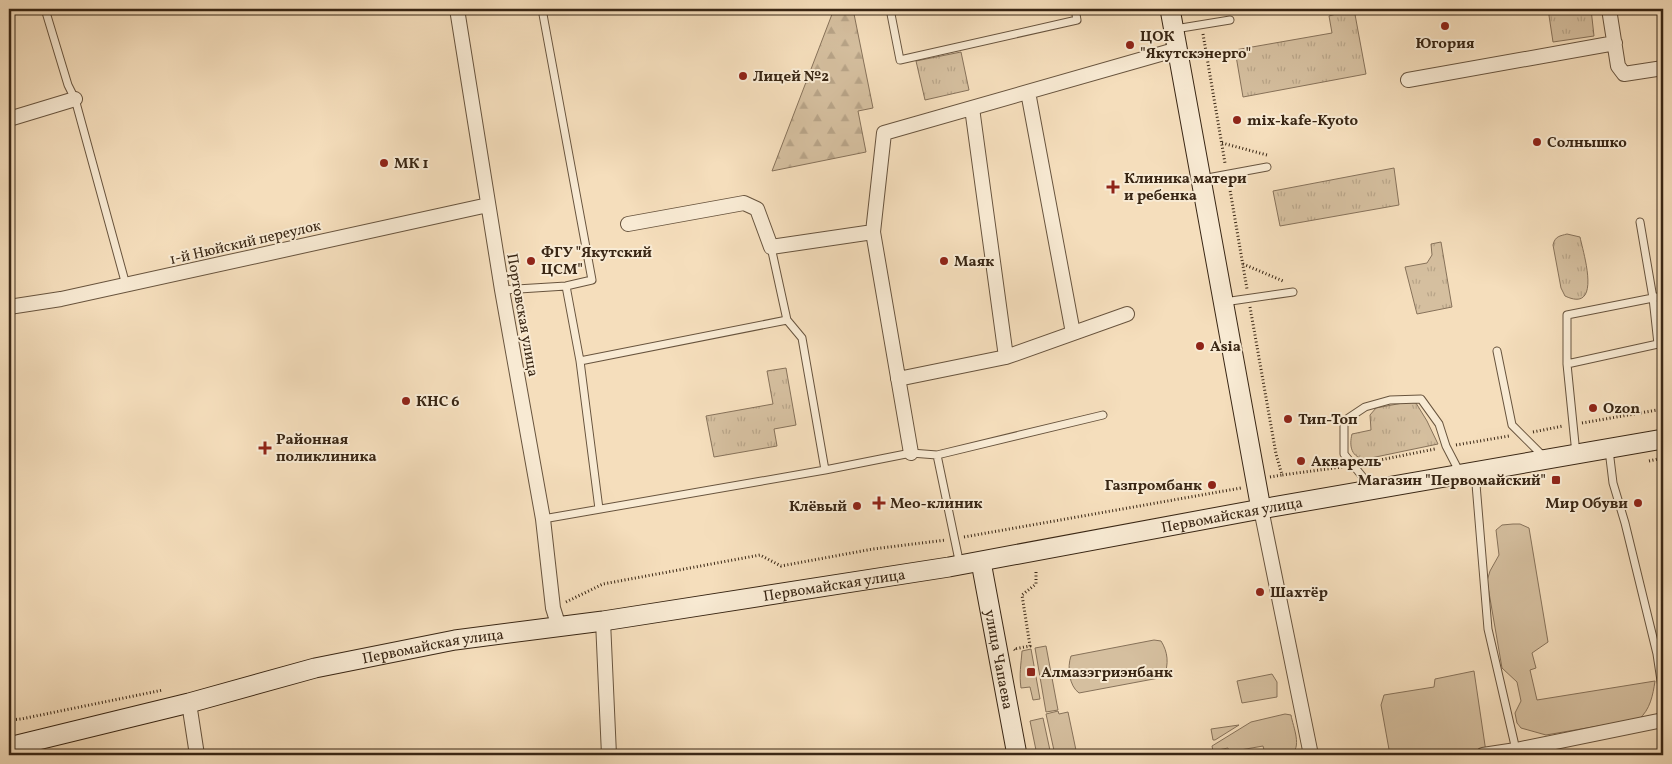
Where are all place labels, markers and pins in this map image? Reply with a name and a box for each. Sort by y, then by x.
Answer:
marker: Югория [1439,20,1451,32]
place label: ЦОК "Якутскэнерго" [1140,27,1251,65]
place label: Югория [1416,34,1475,55]
marker: ЦОК "Якутскэнерго" [1124,39,1136,51]
place label: Лицей №2 [753,67,829,88]
marker: Лицей №2 [737,70,749,82]
place label: mix-kafe-Kyoto [1247,111,1358,132]
marker: mix-kafe-Kyoto [1231,114,1243,126]
place label: Солнышко [1547,133,1627,154]
marker: Солнышко [1531,136,1543,148]
place label: МК 1 [394,154,428,175]
marker: МК 1 [378,157,390,169]
place label: Клиника матери и ребенка [1124,169,1247,207]
marker: Клиника матери и ребенка [1106,180,1120,194]
place label: ФГУ "Якутский ЦСМ" [541,243,652,281]
place label: Маяк [954,252,994,273]
marker: ФГУ "Якутский ЦСМ" [525,255,537,267]
marker: Маяк [938,255,950,267]
place label: Asia [1210,337,1241,358]
marker: Asia [1194,340,1206,352]
place label: КНС 6 [416,392,460,413]
marker: КНС 6 [400,395,412,407]
place label: Ozon [1603,399,1640,420]
marker: Ozon [1587,402,1599,414]
place label: Тип-Топ [1298,410,1358,431]
marker: Тип-Топ [1282,413,1294,425]
place label: Районная поликлиника [276,430,377,468]
marker: Районная поликлиника [258,441,272,455]
place label: Акварель [1311,452,1382,473]
marker: Акварель [1295,455,1307,467]
place label: Магазин "Первомайский" [1358,471,1546,492]
marker: Магазин "Первомайский" [1550,474,1562,486]
place label: Газпромбанк [1105,476,1202,497]
marker: Газпромбанк [1206,479,1218,491]
place label: Мео-клиник [890,494,983,515]
place label: Мир Обуви [1545,494,1628,515]
marker: Мео-клиник [872,496,886,510]
place label: Клёвый [789,497,847,518]
marker: Мир Обуви [1632,497,1644,509]
marker: Клёвый [851,500,863,512]
place label: Шахтёр [1270,583,1328,604]
marker: Шахтёр [1254,586,1266,598]
place label: Алмазэгриэнбанк [1041,663,1173,684]
marker: Алмазэгриэнбанк [1025,666,1037,678]

